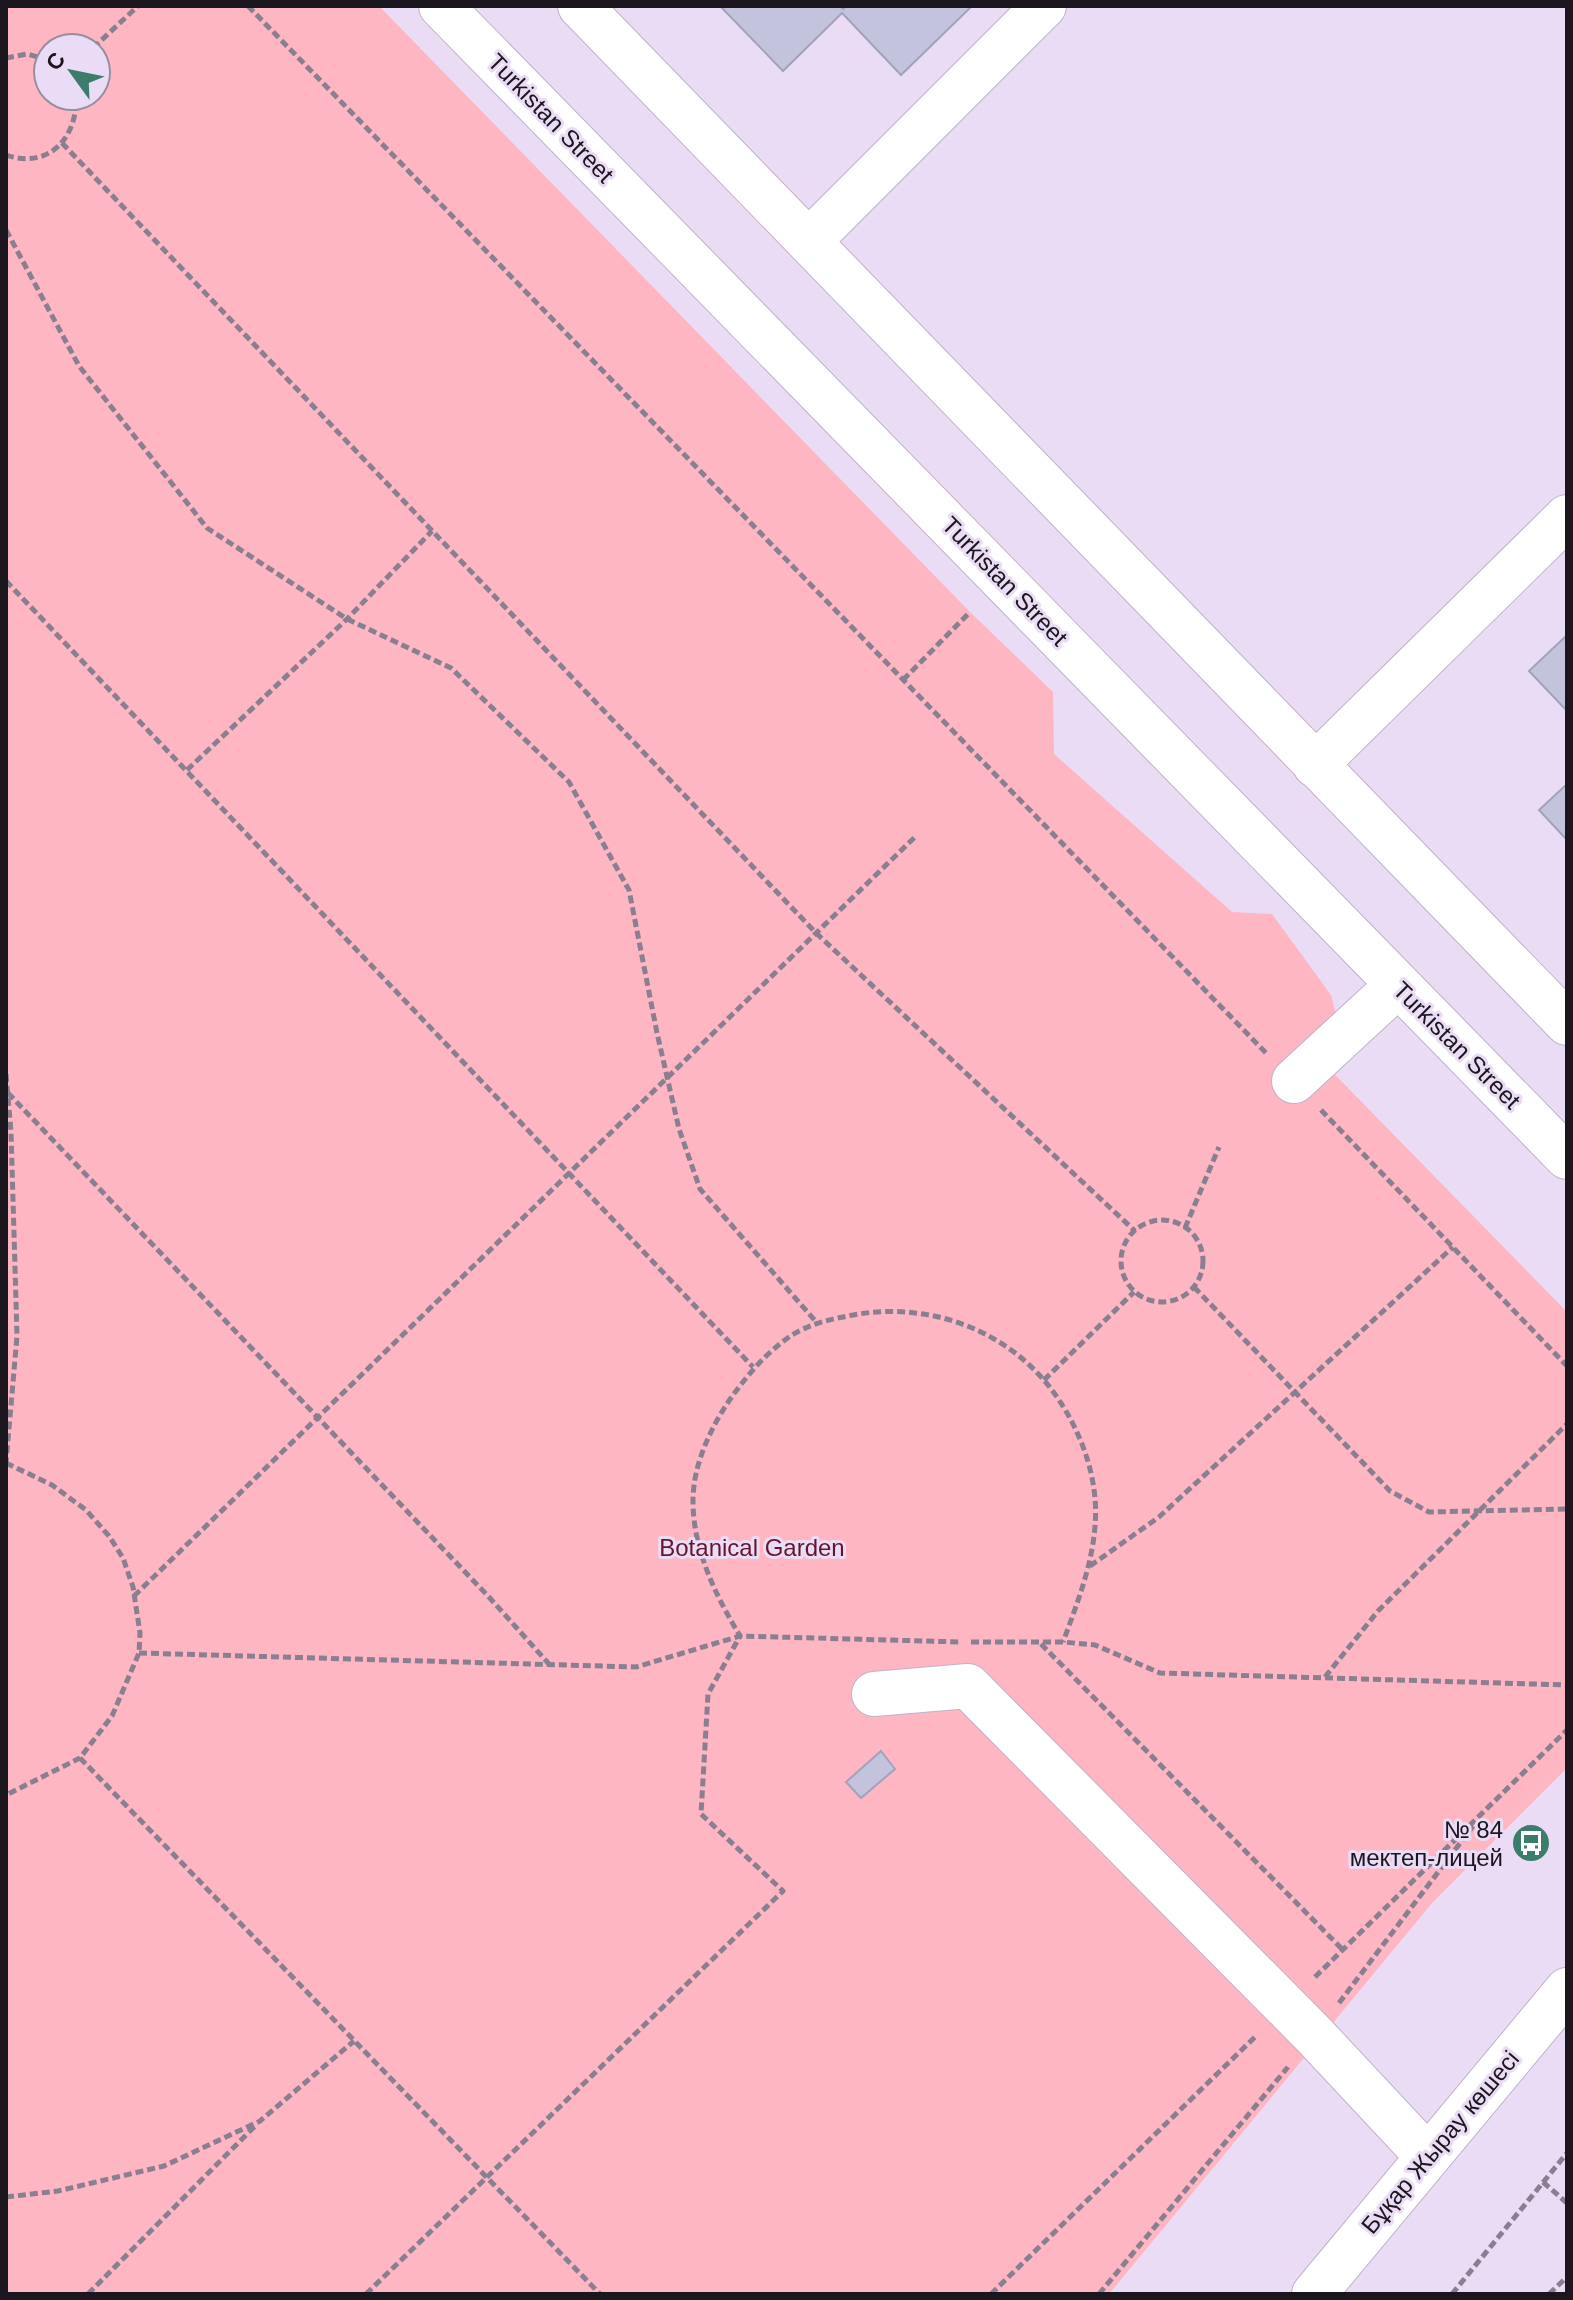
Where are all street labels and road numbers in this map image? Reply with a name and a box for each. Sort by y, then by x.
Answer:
street label: Turkistan Street [483,48,619,188]
street label: Turkistan Street [937,511,1073,651]
street label: Turkistan Street [1388,976,1526,1114]
street label: Бұқар Жырау көшесі [1356,2045,1524,2239]

